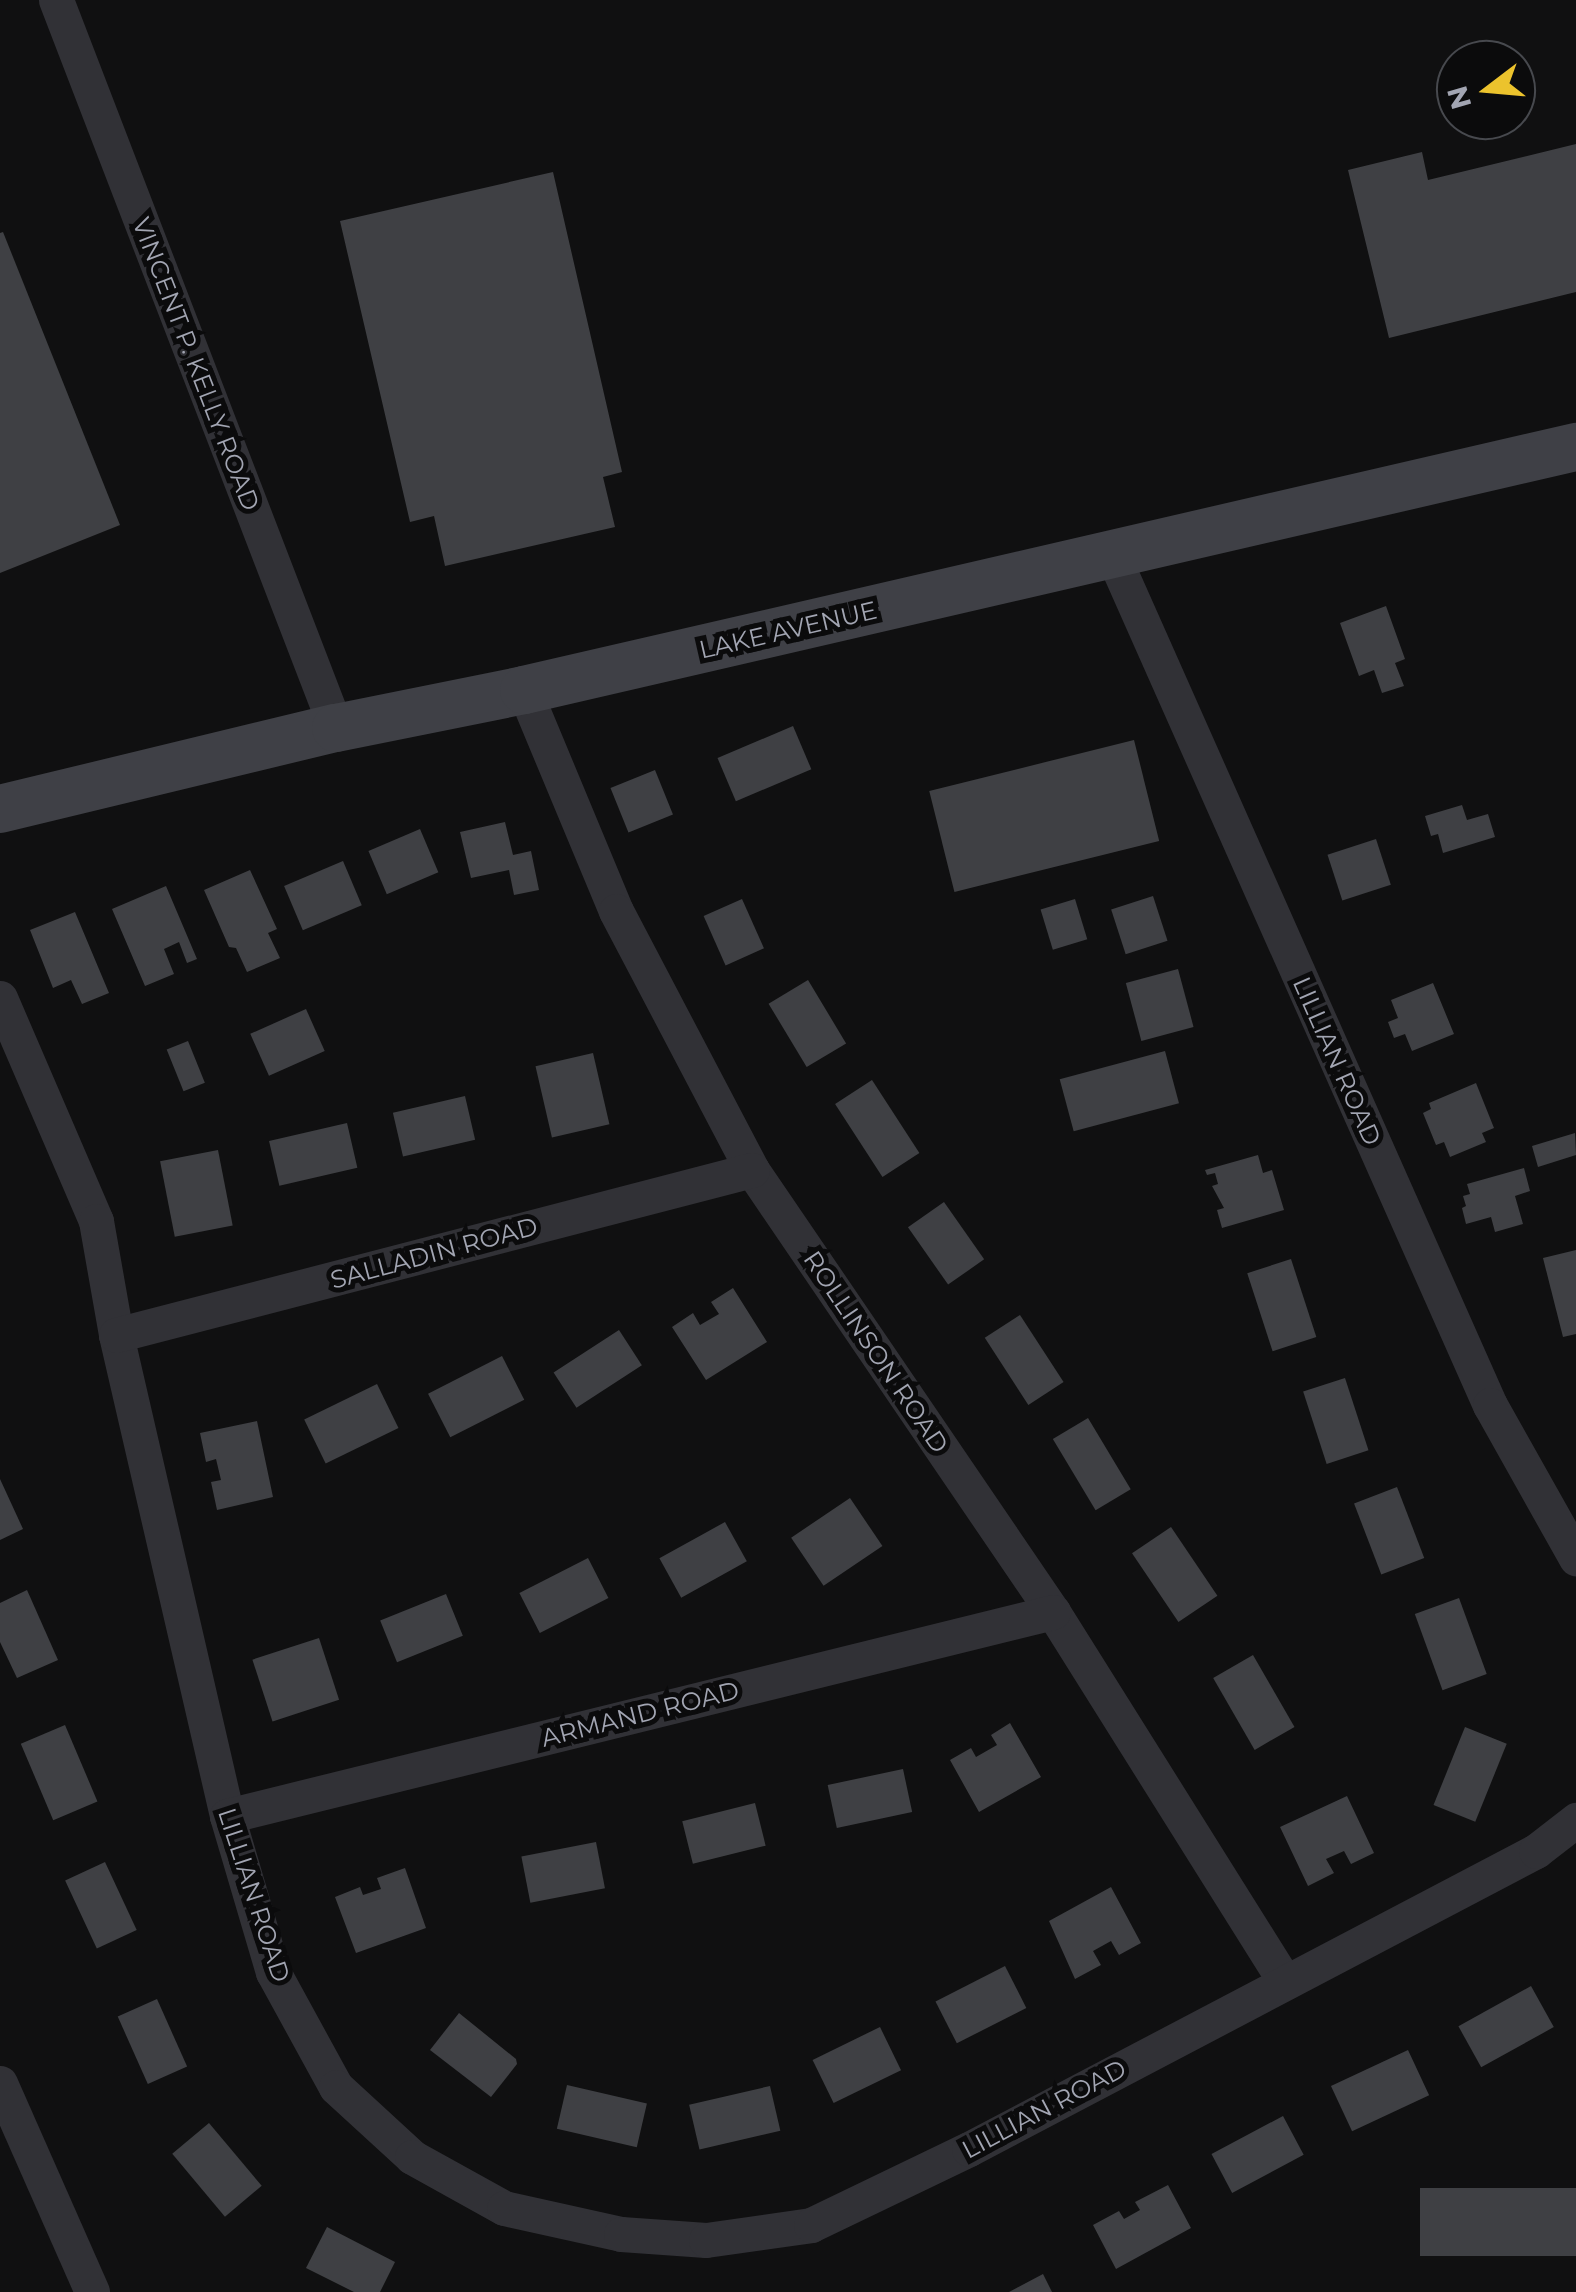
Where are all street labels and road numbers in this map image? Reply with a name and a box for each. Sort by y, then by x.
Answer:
street label: VINCENT P. KELLY ROAD [126,213,266,515]
street label: LAKE AVENUE [696,595,880,665]
street label: LILLIAN ROAD [1286,972,1388,1150]
street label: SALLADIN ROAD [327,1211,541,1295]
street label: ROLLINSON ROAD [797,1245,955,1459]
street label: ARMAND ROAD [538,1675,742,1753]
street label: LILLIAN ROAD [212,1804,296,1986]
street label: LILLIAN ROAD [957,2053,1131,2165]

